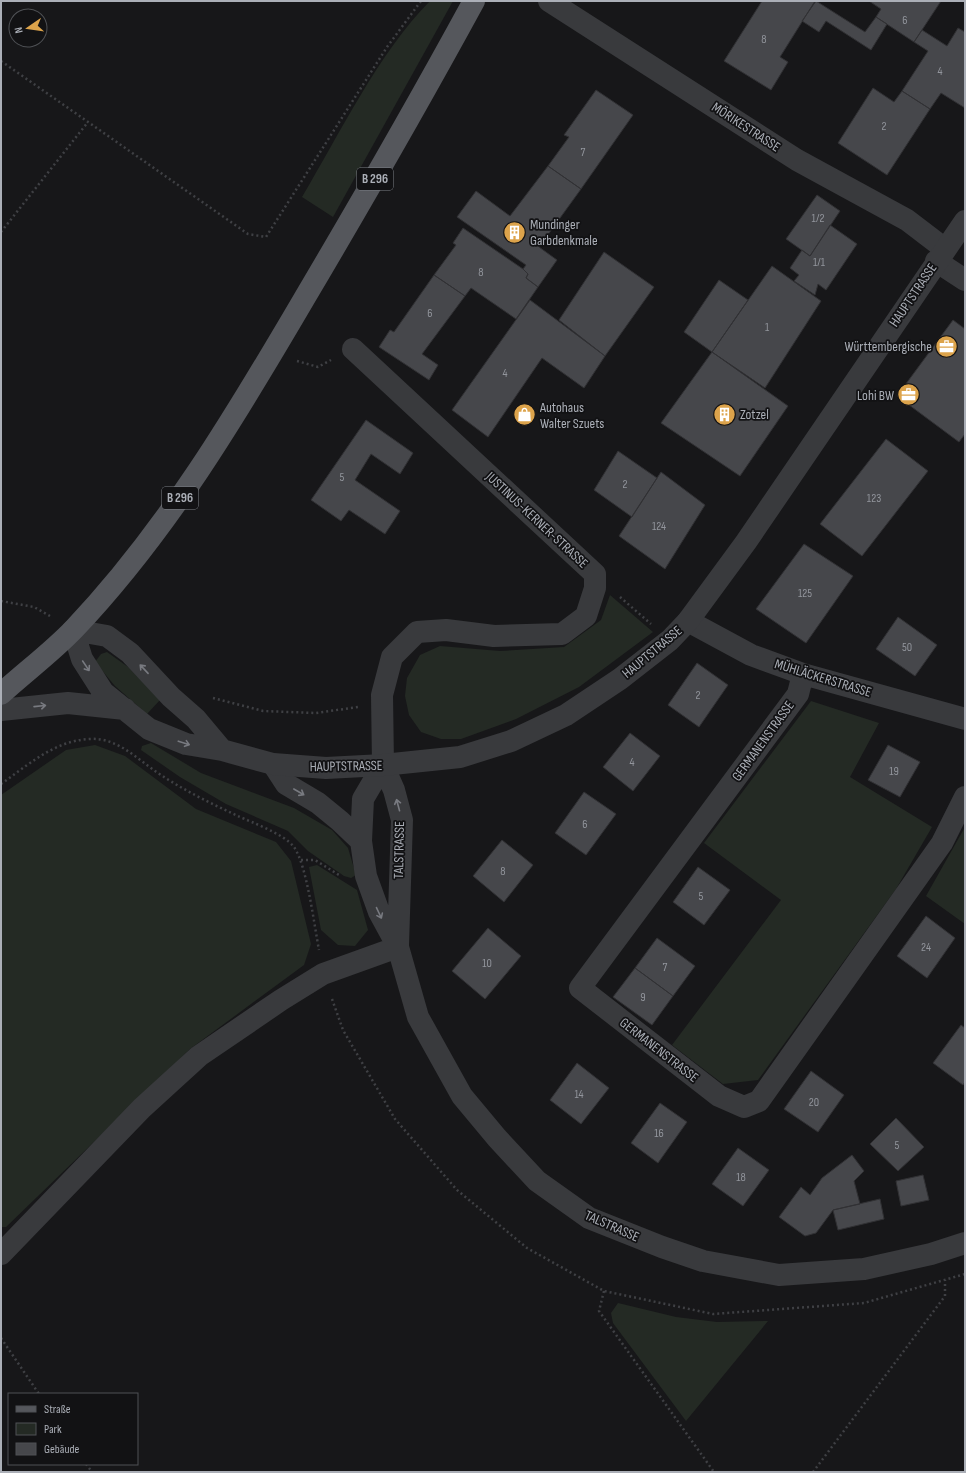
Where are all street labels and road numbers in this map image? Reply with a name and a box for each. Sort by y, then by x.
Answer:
street label: MÖRIKESTRASSE [709,99,784,155]
road number: B 296 [357,168,393,190]
street label: HAUPTSTRASSE [886,260,941,330]
street label: JUSTINUS-KERNER-STRASSE [482,468,592,572]
road number: B 296 [162,487,198,509]
street label: HAUPTSTRASSE [619,622,686,682]
street label: MÜHLÄCKERSTRASSE [773,655,874,701]
street label: GERMANENSTRASSE [728,697,798,784]
street label: HAUPTSTRASSE [309,757,383,775]
street label: TALSTRASSE [390,821,408,879]
street label: GERMANENSTRASSE [616,1014,702,1086]
street label: TALSTRASSE [582,1206,642,1246]

